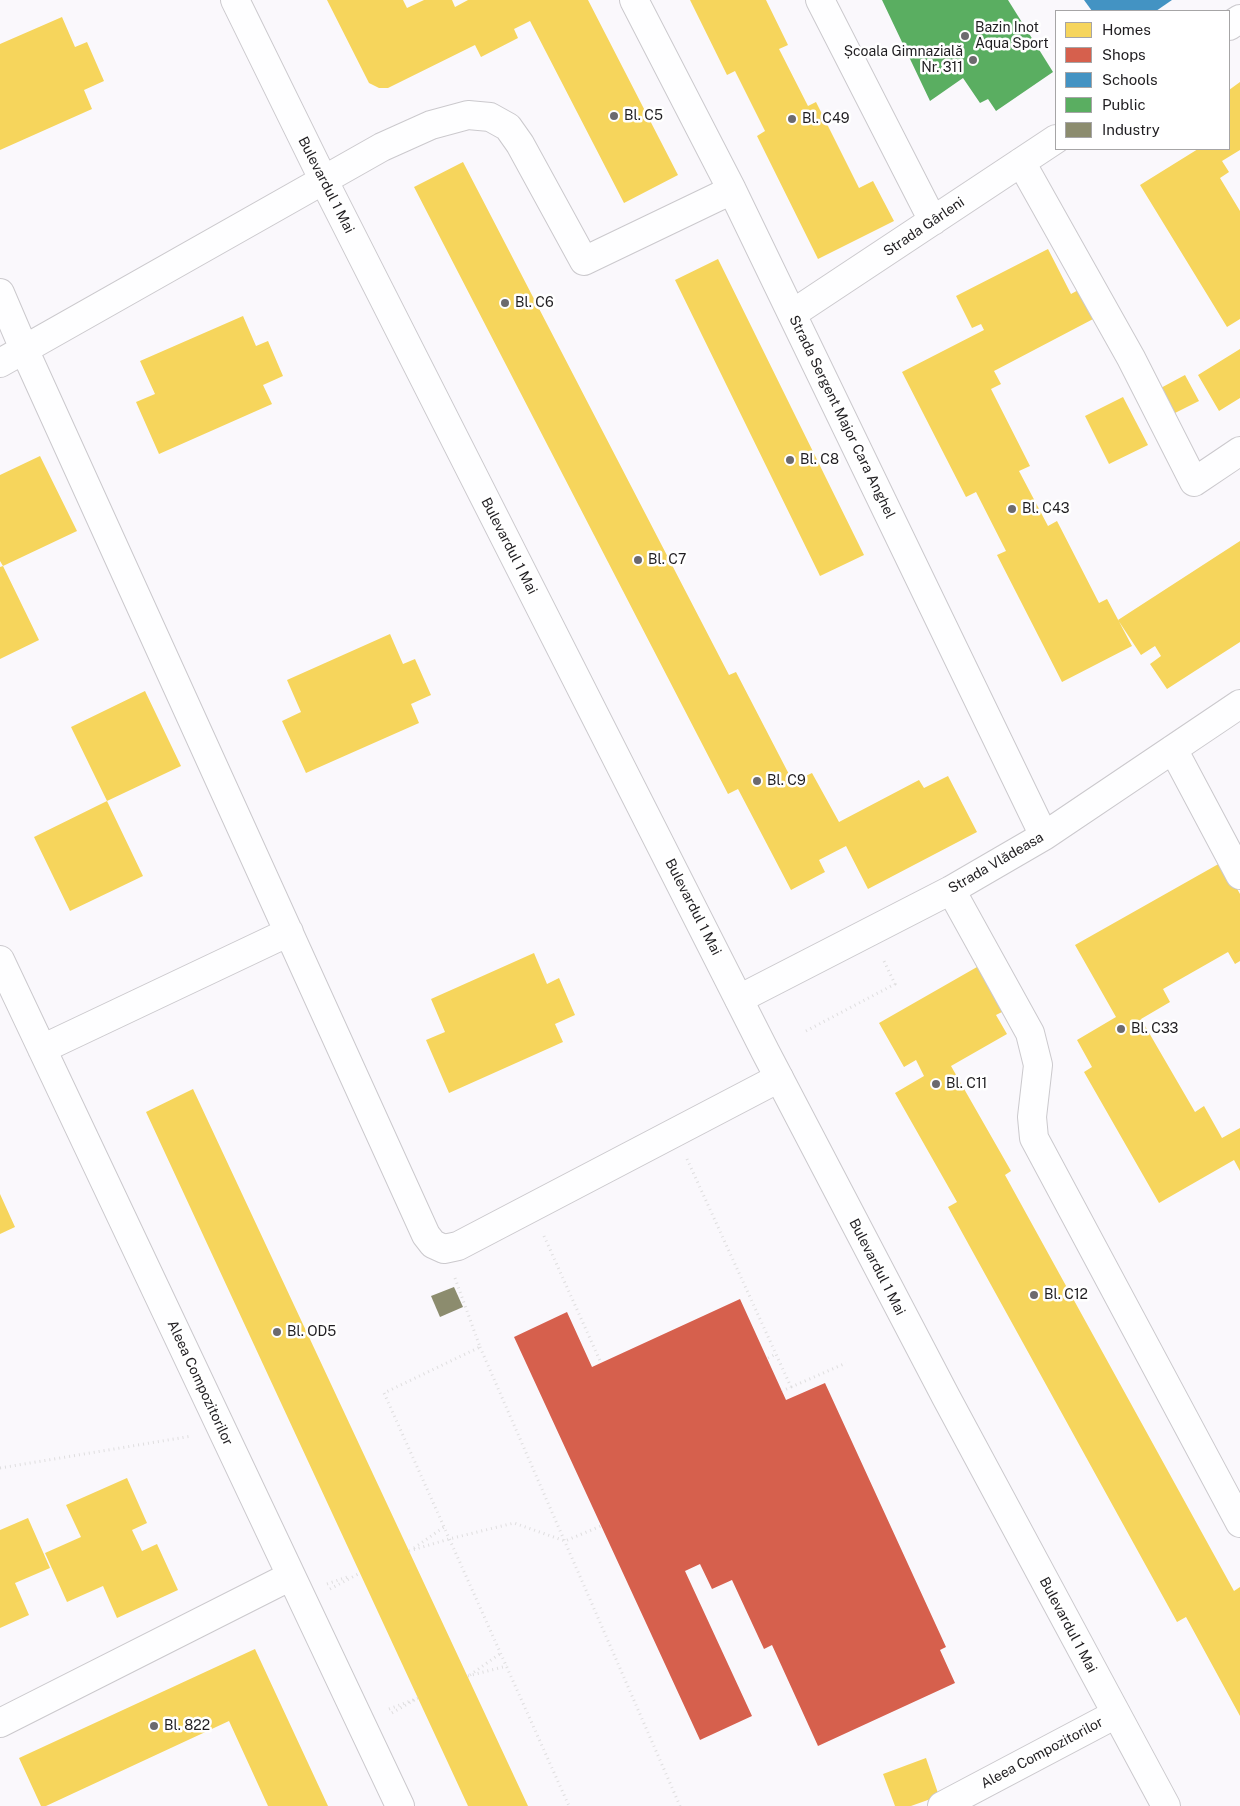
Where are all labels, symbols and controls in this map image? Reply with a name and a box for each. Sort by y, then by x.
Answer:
legend [1055,10,1230,150]
place label: Bazin Inot Aqua Sport [975,20,1049,52]
text: Homes [1102,21,1151,38]
marker: Bazin Inot Aqua Sport [959,30,971,42]
place label: Școala Gimnazială Nr. 311 [844,44,963,76]
text: Shops [1102,46,1146,63]
marker: Școala Gimnazială Nr. 311 [967,54,979,66]
text: Schools [1102,71,1158,88]
text: Public [1102,96,1146,113]
place label: Bl. C5 [624,108,663,124]
marker: Bl. C5 [608,110,620,122]
place label: Bl. C49 [802,111,849,127]
marker: Bl. C49 [786,113,798,125]
text: Industry [1102,121,1160,138]
street label: Bulevardul 1 Mai [294,134,358,236]
street label: Strada Gârleni [880,194,968,260]
place label: Bl. C6 [515,295,554,311]
marker: Bl. C6 [499,297,511,309]
street label: Strada Sergent Major Cara Anghel [785,313,899,521]
place label: Bl. C8 [800,452,839,468]
marker: Bl. C8 [784,454,796,466]
street label: Bulevardul 1 Mai [477,495,541,597]
place label: Bl. C43 [1022,501,1070,517]
marker: Bl. C43 [1006,503,1018,515]
place label: Bl. C7 [648,552,686,568]
marker: Bl. C7 [632,554,644,566]
place label: Bl. C9 [767,773,806,789]
marker: Bl. C9 [751,775,763,787]
street label: Strada Vlădeasa [945,829,1047,897]
street label: Bulevardul 1 Mai [661,856,725,958]
place label: Bl. C33 [1131,1021,1178,1037]
marker: Bl. C33 [1115,1023,1127,1035]
place label: Bl. C11 [946,1076,987,1092]
marker: Bl. C11 [930,1078,942,1090]
street label: Bulevardul 1 Mai [845,1216,909,1318]
place label: Bl. C12 [1044,1287,1088,1303]
marker: Bl. C12 [1028,1289,1040,1301]
street label: Aleea Compozitorilor [164,1318,236,1448]
place label: Bl. OD5 [287,1324,336,1340]
marker: Bl. OD5 [271,1326,283,1338]
street label: Bulevardul 1 Mai [1036,1574,1100,1676]
street label: Aleea Compozitorilor [978,1714,1106,1792]
place label: Bl. 822 [164,1718,210,1734]
marker: Bl. 822 [148,1720,160,1732]

